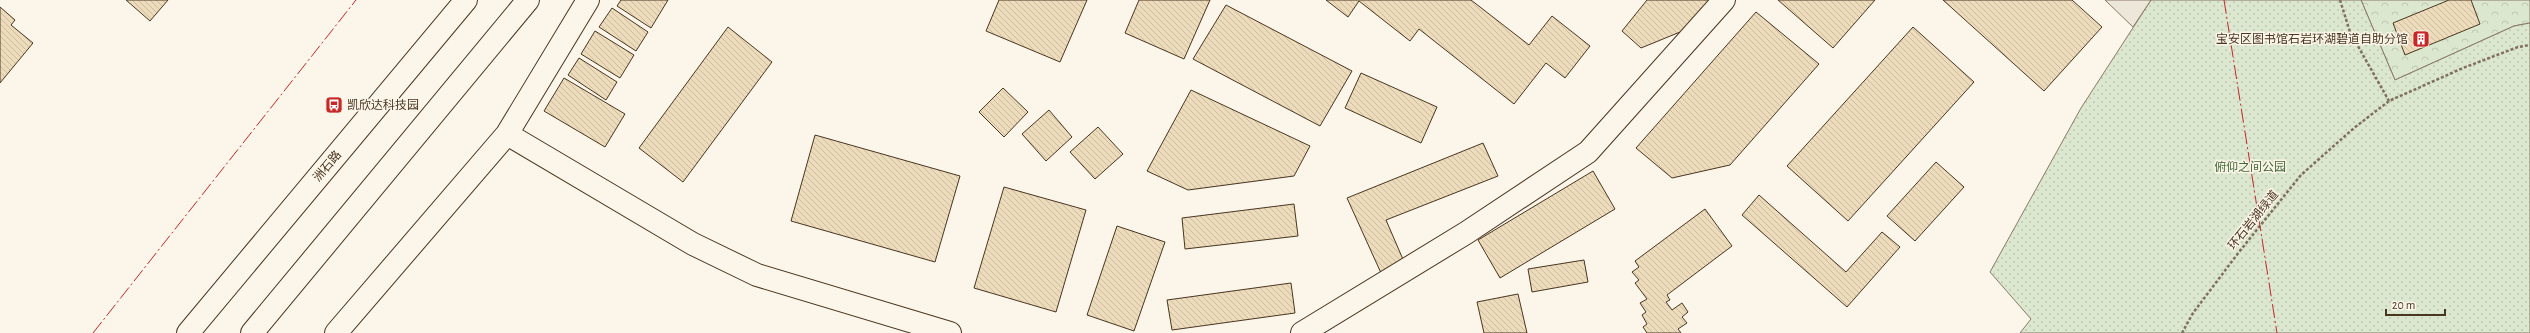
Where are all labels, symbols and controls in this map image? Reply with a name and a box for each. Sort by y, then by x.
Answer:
building icon: 宝安区图书馆石岩环湖碧道自助分馆 [2411,29,2431,49]
place label: 宝安区图书馆石岩环湖碧道自助分馆 [2216,32,2408,45]
bus stop icon: 凯欣达科技园 [324,95,344,115]
place label: 凯欣达科技园 [347,98,419,111]
street label: 洲石路 [310,148,343,184]
park label: 俯仰之间公园 [2214,160,2286,173]
street label: 环石岩湖绿道 [2225,188,2280,252]
scale bar [2386,291,2445,317]
text: 20 m [2392,299,2415,311]

